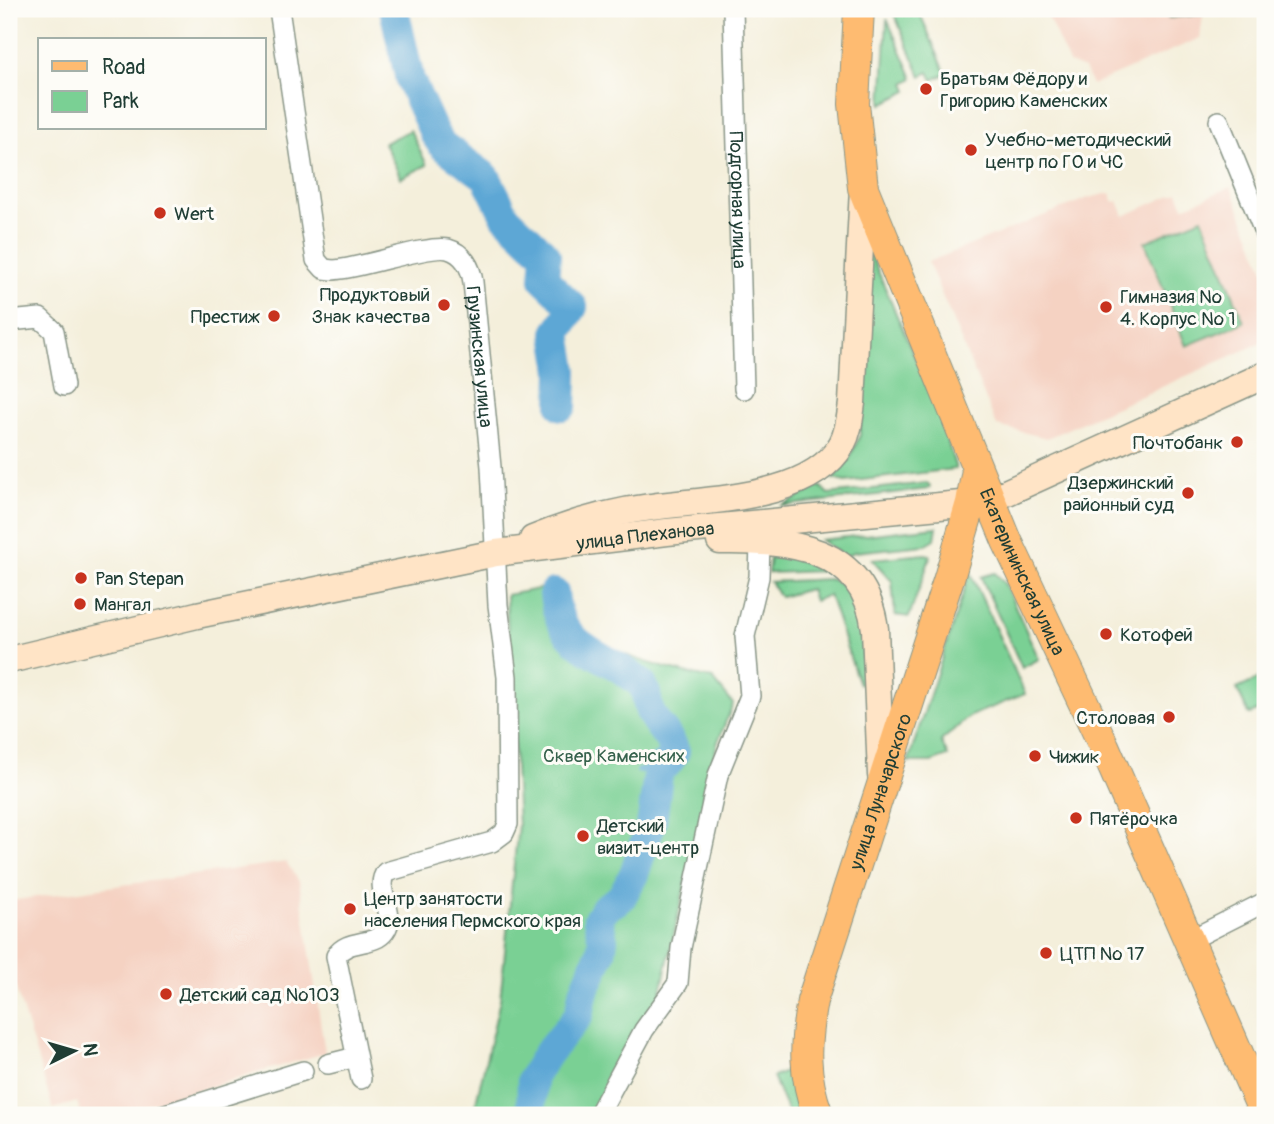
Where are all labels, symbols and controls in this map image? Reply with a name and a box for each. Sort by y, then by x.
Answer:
legend [38,38,266,130]
text: Road [102,54,146,81]
place label: Братьям Фёдору и Григорию Каменских [940,67,1108,113]
marker: Братьям Фёдору и Григорию Каменских [918,81,934,97]
text: Park [102,88,139,115]
place label: Учебно-методический центр по ГО и ЧС [985,128,1172,174]
street label: Подгорная улица [724,131,752,269]
marker: Учебно-методический центр по ГО и ЧС [963,142,979,158]
place label: Wert [174,202,214,226]
marker: Wert [152,205,168,221]
place label: Продуктовый Знак качества [312,283,430,329]
street label: Грузинская улица [460,285,498,429]
place label: Гимназия № 4. Корпус № 1 [1120,285,1236,331]
marker: Продуктовый Знак качества [436,297,452,313]
marker: Гимназия № 4. Корпус № 1 [1098,299,1114,315]
place label: Престиж [191,305,261,329]
marker: Престиж [266,308,282,324]
place label: Почтобанк [1133,431,1223,455]
marker: Почтобанк [1229,434,1245,450]
place label: Дзержинский районный суд [1063,471,1175,517]
street label: Екатерининская улица [974,485,1070,659]
marker: Дзержинский районный суд [1180,485,1196,501]
street label: улица Плеханова [574,517,715,556]
place label: Pan Stepan [95,567,184,591]
marker: Pan Stepan [73,570,89,586]
place label: Мангал [94,593,151,617]
marker: Мангал [72,596,88,612]
place label: Котофей [1120,623,1193,647]
marker: Котофей [1098,626,1114,642]
place label: Столовая [1076,706,1155,730]
marker: Столовая [1161,709,1177,725]
street label: улица Луначарского [844,711,917,874]
park label: Сквер Каменских [543,744,685,768]
place label: Чижик [1049,745,1099,769]
marker: Чижик [1027,748,1043,764]
place label: Пятёрочка [1090,807,1178,831]
marker: Пятёрочка [1068,810,1084,826]
place label: Детский визит-центр [596,814,699,860]
marker: Детский визит-центр [575,828,591,844]
place label: Центр занятости населения Пермского края [364,887,581,933]
marker: Центр занятости населения Пермского края [342,901,358,917]
place label: ЦТП № 17 [1060,942,1144,966]
marker: ЦТП № 17 [1038,945,1054,961]
place label: Детский сад №103 [179,983,340,1007]
marker: Детский сад №103 [158,986,174,1002]
north arrow [38,1016,108,1086]
text: N [77,1042,102,1057]

